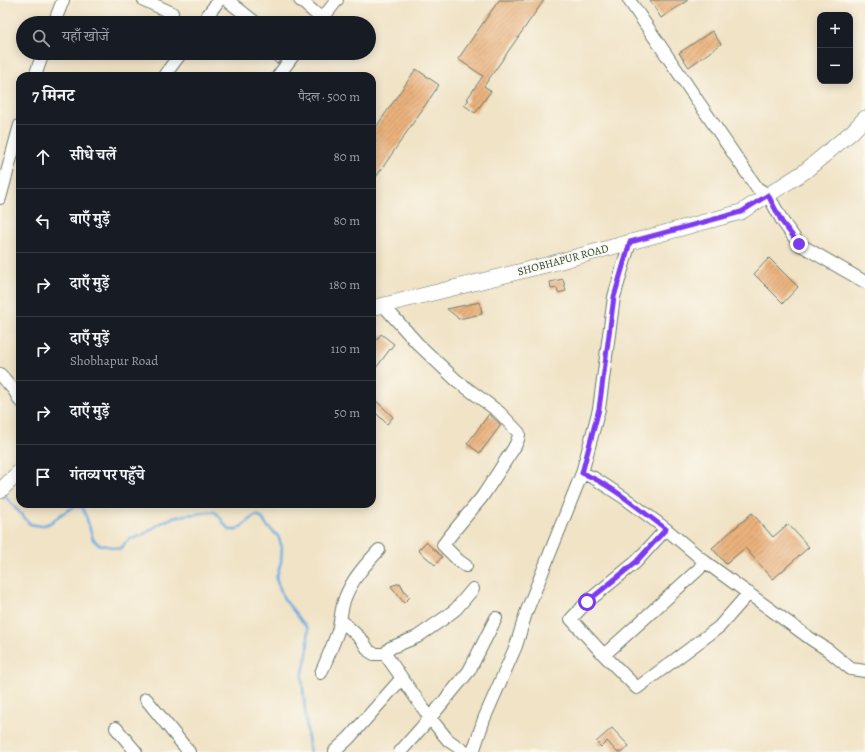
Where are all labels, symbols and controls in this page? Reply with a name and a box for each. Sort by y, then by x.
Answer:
map controls [817,12,853,84]
button: + [817,12,853,48]
search box [16,16,376,60]
text: यहाँ खोजें [62,26,109,46]
icon: search [30,27,52,49]
button: − [817,48,853,84]
text: 7 मिनट [32,84,74,107]
text: पैदल · 500 m [298,88,360,105]
text: सीधे चलें [70,145,116,165]
icon: ahead [32,146,54,168]
text: 80 m [333,148,360,165]
text: बाएँ मुड़ें [70,209,110,229]
icon: left [32,210,54,232]
text: 80 m [333,212,360,229]
route end [790,235,808,253]
street label: SHOBHAPUR ROAD [516,241,610,279]
text: दाएँ मुड़ें [70,273,109,293]
icon: right [32,274,54,296]
text: 180 m [329,276,360,293]
text: दाएँ मुड़ें [70,328,109,348]
icon: right [32,338,54,360]
text: 110 m [331,340,360,357]
text: Shobhapur Road [70,352,158,369]
text: दाएँ मुड़ें [70,401,109,421]
icon: right [32,402,54,424]
text: 50 m [334,404,360,421]
text: गंतव्य पर पहुँचे [70,465,145,485]
icon: arrive [32,466,54,488]
route start [578,593,596,611]

